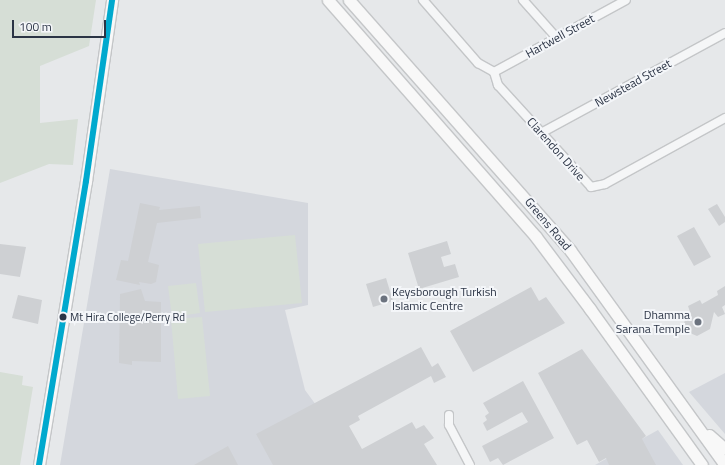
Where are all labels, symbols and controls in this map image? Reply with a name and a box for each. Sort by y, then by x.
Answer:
street label: Hartwell Street [523,11,597,61]
scale bar [14,12,108,38]
text: 100 m [19,17,52,36]
street label: Newstead Street [592,56,674,110]
street label: Clarendon Drive [524,115,588,183]
street label: Greens Road [522,195,574,253]
place label: Keysborough Turkish Islamic Centre [392,285,497,313]
marker: Keysborough Turkish Islamic Centre [379,294,389,304]
place label: Dhamma Sarana Temple [616,308,690,336]
place label: Mt Hira College/Perry Rd [70,310,185,324]
marker: Mt Hira College/Perry Rd [58,312,68,322]
marker: Dhamma Sarana Temple [693,317,703,327]

